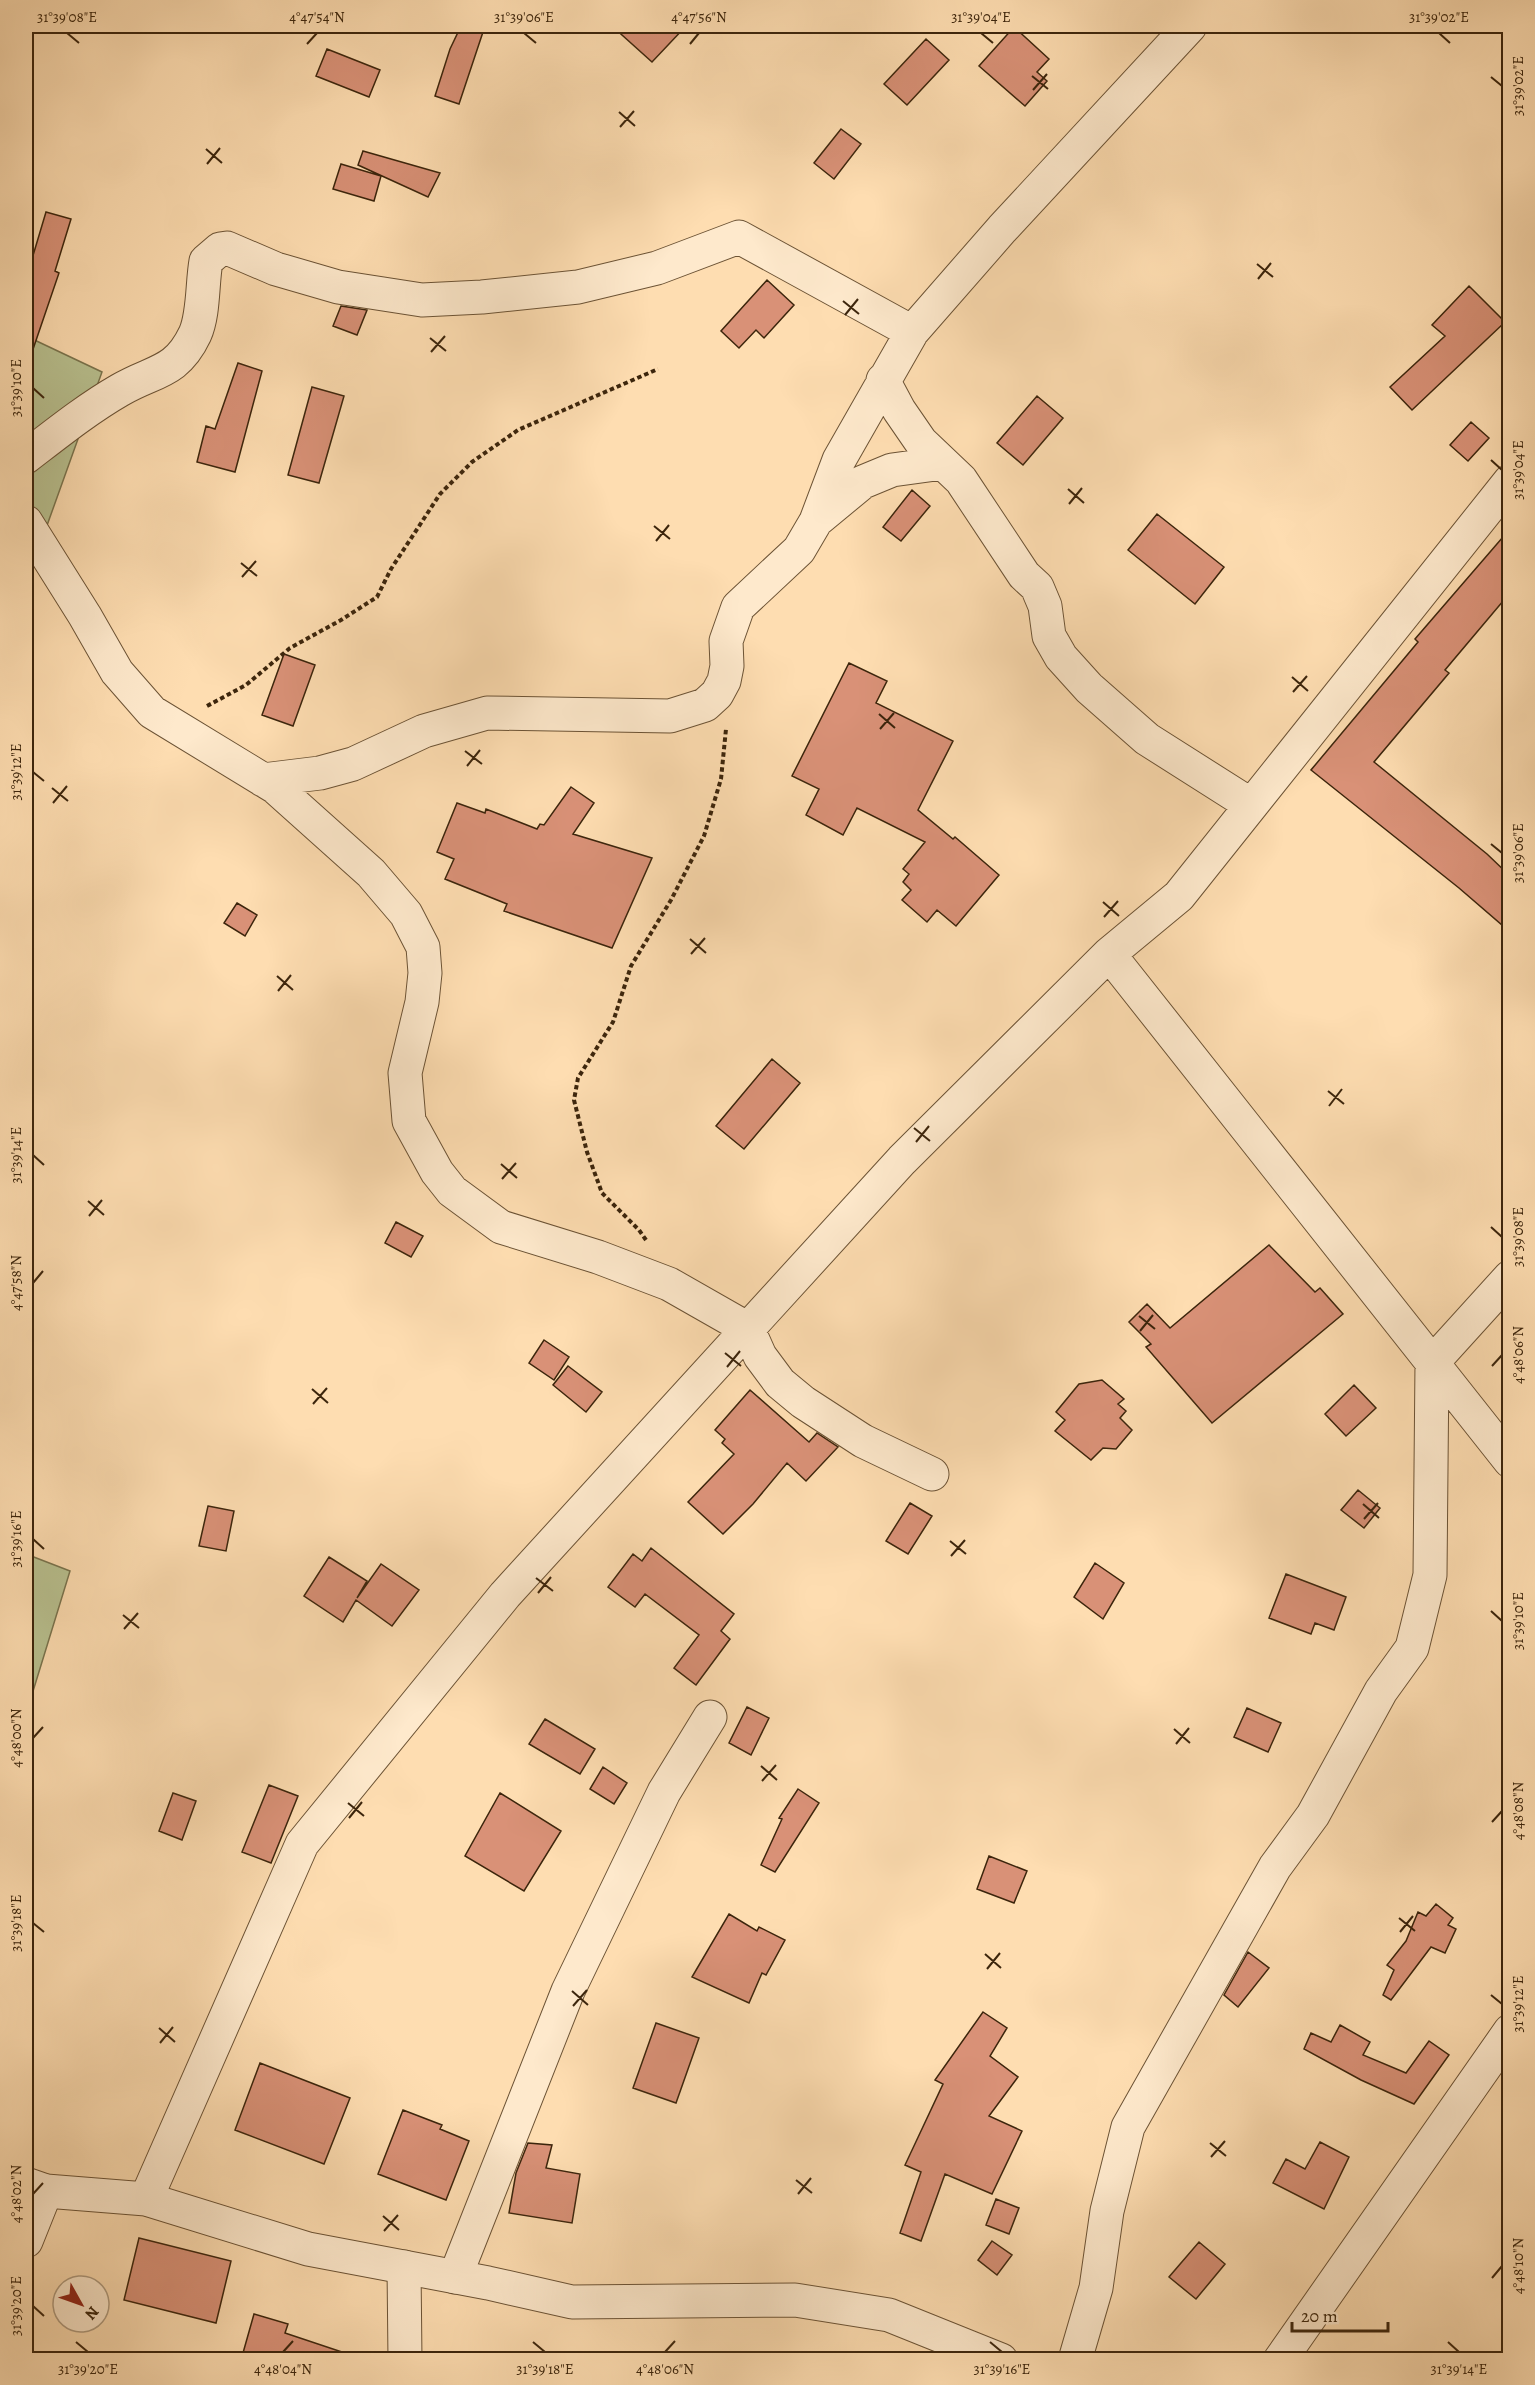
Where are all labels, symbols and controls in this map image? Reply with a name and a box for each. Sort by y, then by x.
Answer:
text: 31°39'08"E [37,7,97,27]
text: 4°47'54"N [289,7,345,27]
text: 31°39'06"E [494,7,554,27]
text: 4°47'56"N [671,7,727,27]
text: 31°39'04"E [951,7,1011,27]
text: 31°39'02"E [1409,7,1469,27]
text: 31°39'02"E [1508,56,1528,116]
text: 31°39'10"E [6,359,26,417]
text: 31°39'04"E [1508,440,1528,500]
text: 31°39'12"E [6,743,26,801]
text: 31°39'06"E [1508,823,1528,883]
text: 31°39'14"E [6,1127,26,1183]
text: 31°39'08"E [1508,1207,1528,1267]
text: 4°47'58"N [6,1255,26,1311]
text: 4°48'06"N [1508,1326,1528,1384]
text: 31°39'16"E [6,1510,26,1568]
text: 31°39'10"E [1508,1592,1528,1650]
text: 4°48'00"N [6,1708,26,1768]
text: 4°48'08"N [1508,1782,1528,1840]
text: 31°39'18"E [6,1894,26,1952]
text: 31°39'12"E [1508,1975,1528,2033]
text: 4°48'02"N [6,2165,26,2223]
text: 4°48'10"N [1508,2238,1528,2294]
north arrow [51,2274,111,2334]
text: 31°39'20"E [6,2276,26,2336]
scale bar [1292,2295,1388,2333]
text: N [79,2301,104,2325]
text: 20 m [1301,2304,1338,2328]
text: 31°39'20"E [58,2359,118,2379]
text: 4°48'04"N [254,2359,312,2379]
text: 31°39'18"E [516,2359,574,2379]
text: 4°48'06"N [636,2359,694,2379]
text: 31°39'16"E [973,2359,1031,2379]
text: 31°39'14"E [1431,2359,1487,2379]

